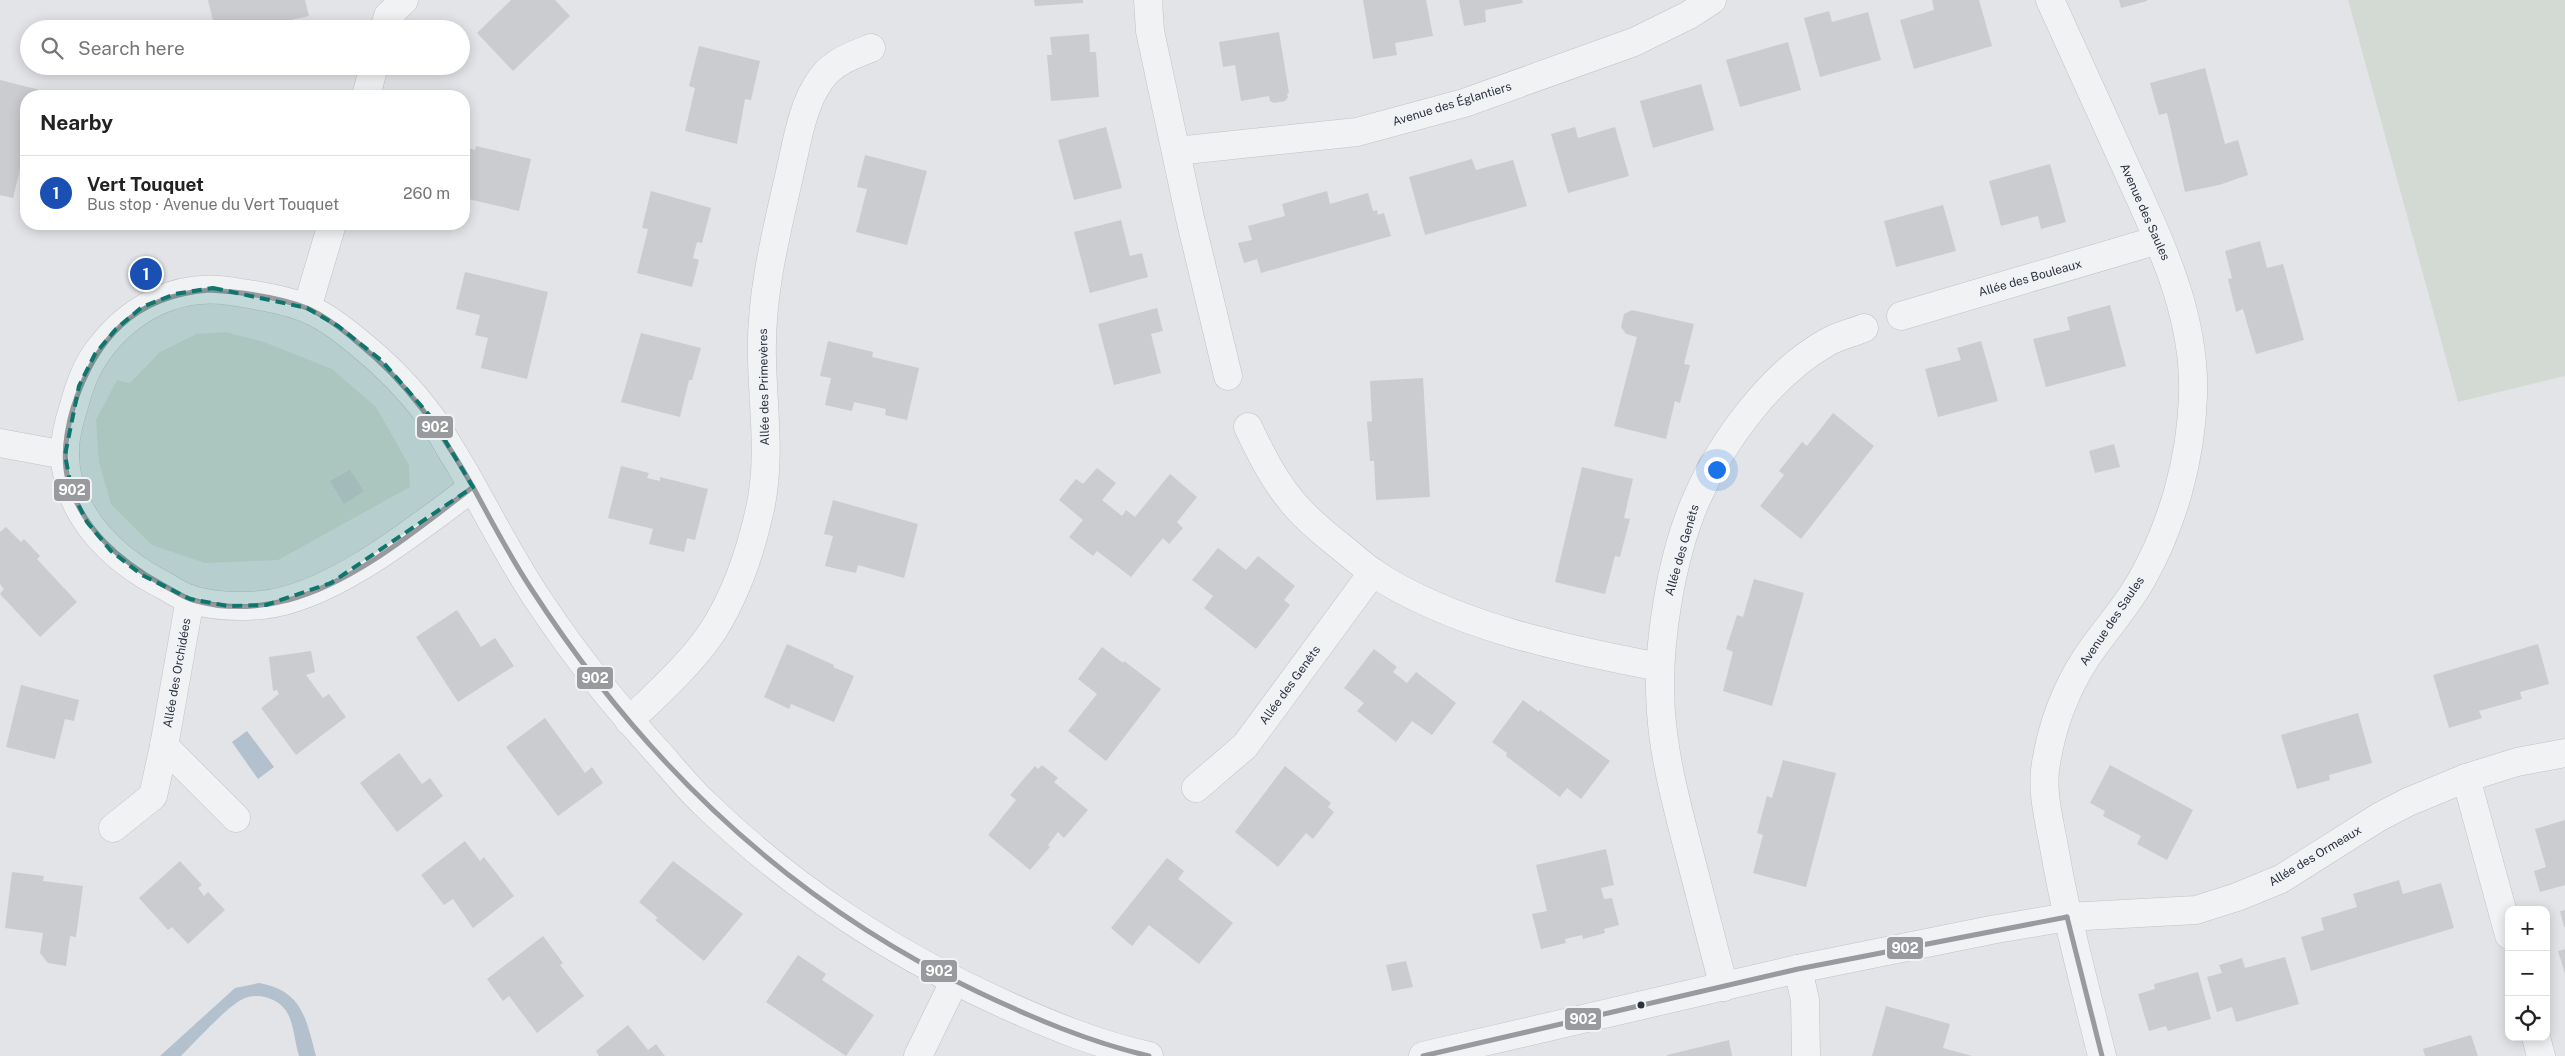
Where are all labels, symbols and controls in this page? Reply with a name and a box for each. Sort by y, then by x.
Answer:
search box [20,20,470,75]
icon: search [38,34,66,62]
text: Search here [78,37,185,59]
street label: Avenue des Églantiers [1391,79,1513,129]
text: Nearby [40,110,113,135]
street label: Avenue des Saules [2117,161,2173,263]
text: Vert Touquet [87,173,204,195]
text: 1 [53,184,59,203]
text: 260 m [403,184,450,203]
text: Bus stop · Avenue du Vert Touquet [87,195,339,214]
pin: 1 [130,255,162,293]
street label: Allée des Bouleaux [1977,256,2083,299]
street label: Allée des Primevères [756,328,772,446]
line badge: 902 [416,415,454,439]
text: 902 [421,419,449,435]
your location [1704,457,1730,483]
line badge: 902 [53,478,91,502]
text: 902 [58,482,86,498]
street label: Allée des Genêts [1662,503,1702,597]
street label: Avenue des Saules [2077,574,2147,668]
street label: Allée des Orchidées [160,617,194,729]
street label: Allée des Genêts [1257,643,1323,727]
line badge: 902 [576,666,614,690]
text: 902 [581,670,609,686]
street label: Allée des Ormeaux [2266,823,2364,889]
map controls [2505,906,2550,1041]
button: + [2505,906,2550,951]
line badge: 902 [1886,936,1924,960]
text: 902 [1891,940,1919,956]
button: − [2505,951,2550,996]
line badge: 902 [920,959,958,983]
text: 902 [925,963,953,979]
button: locate [2505,996,2550,1041]
unlabelled marker [1636,1000,1646,1010]
line badge: 902 [1564,1007,1602,1031]
text: 902 [1569,1011,1597,1027]

